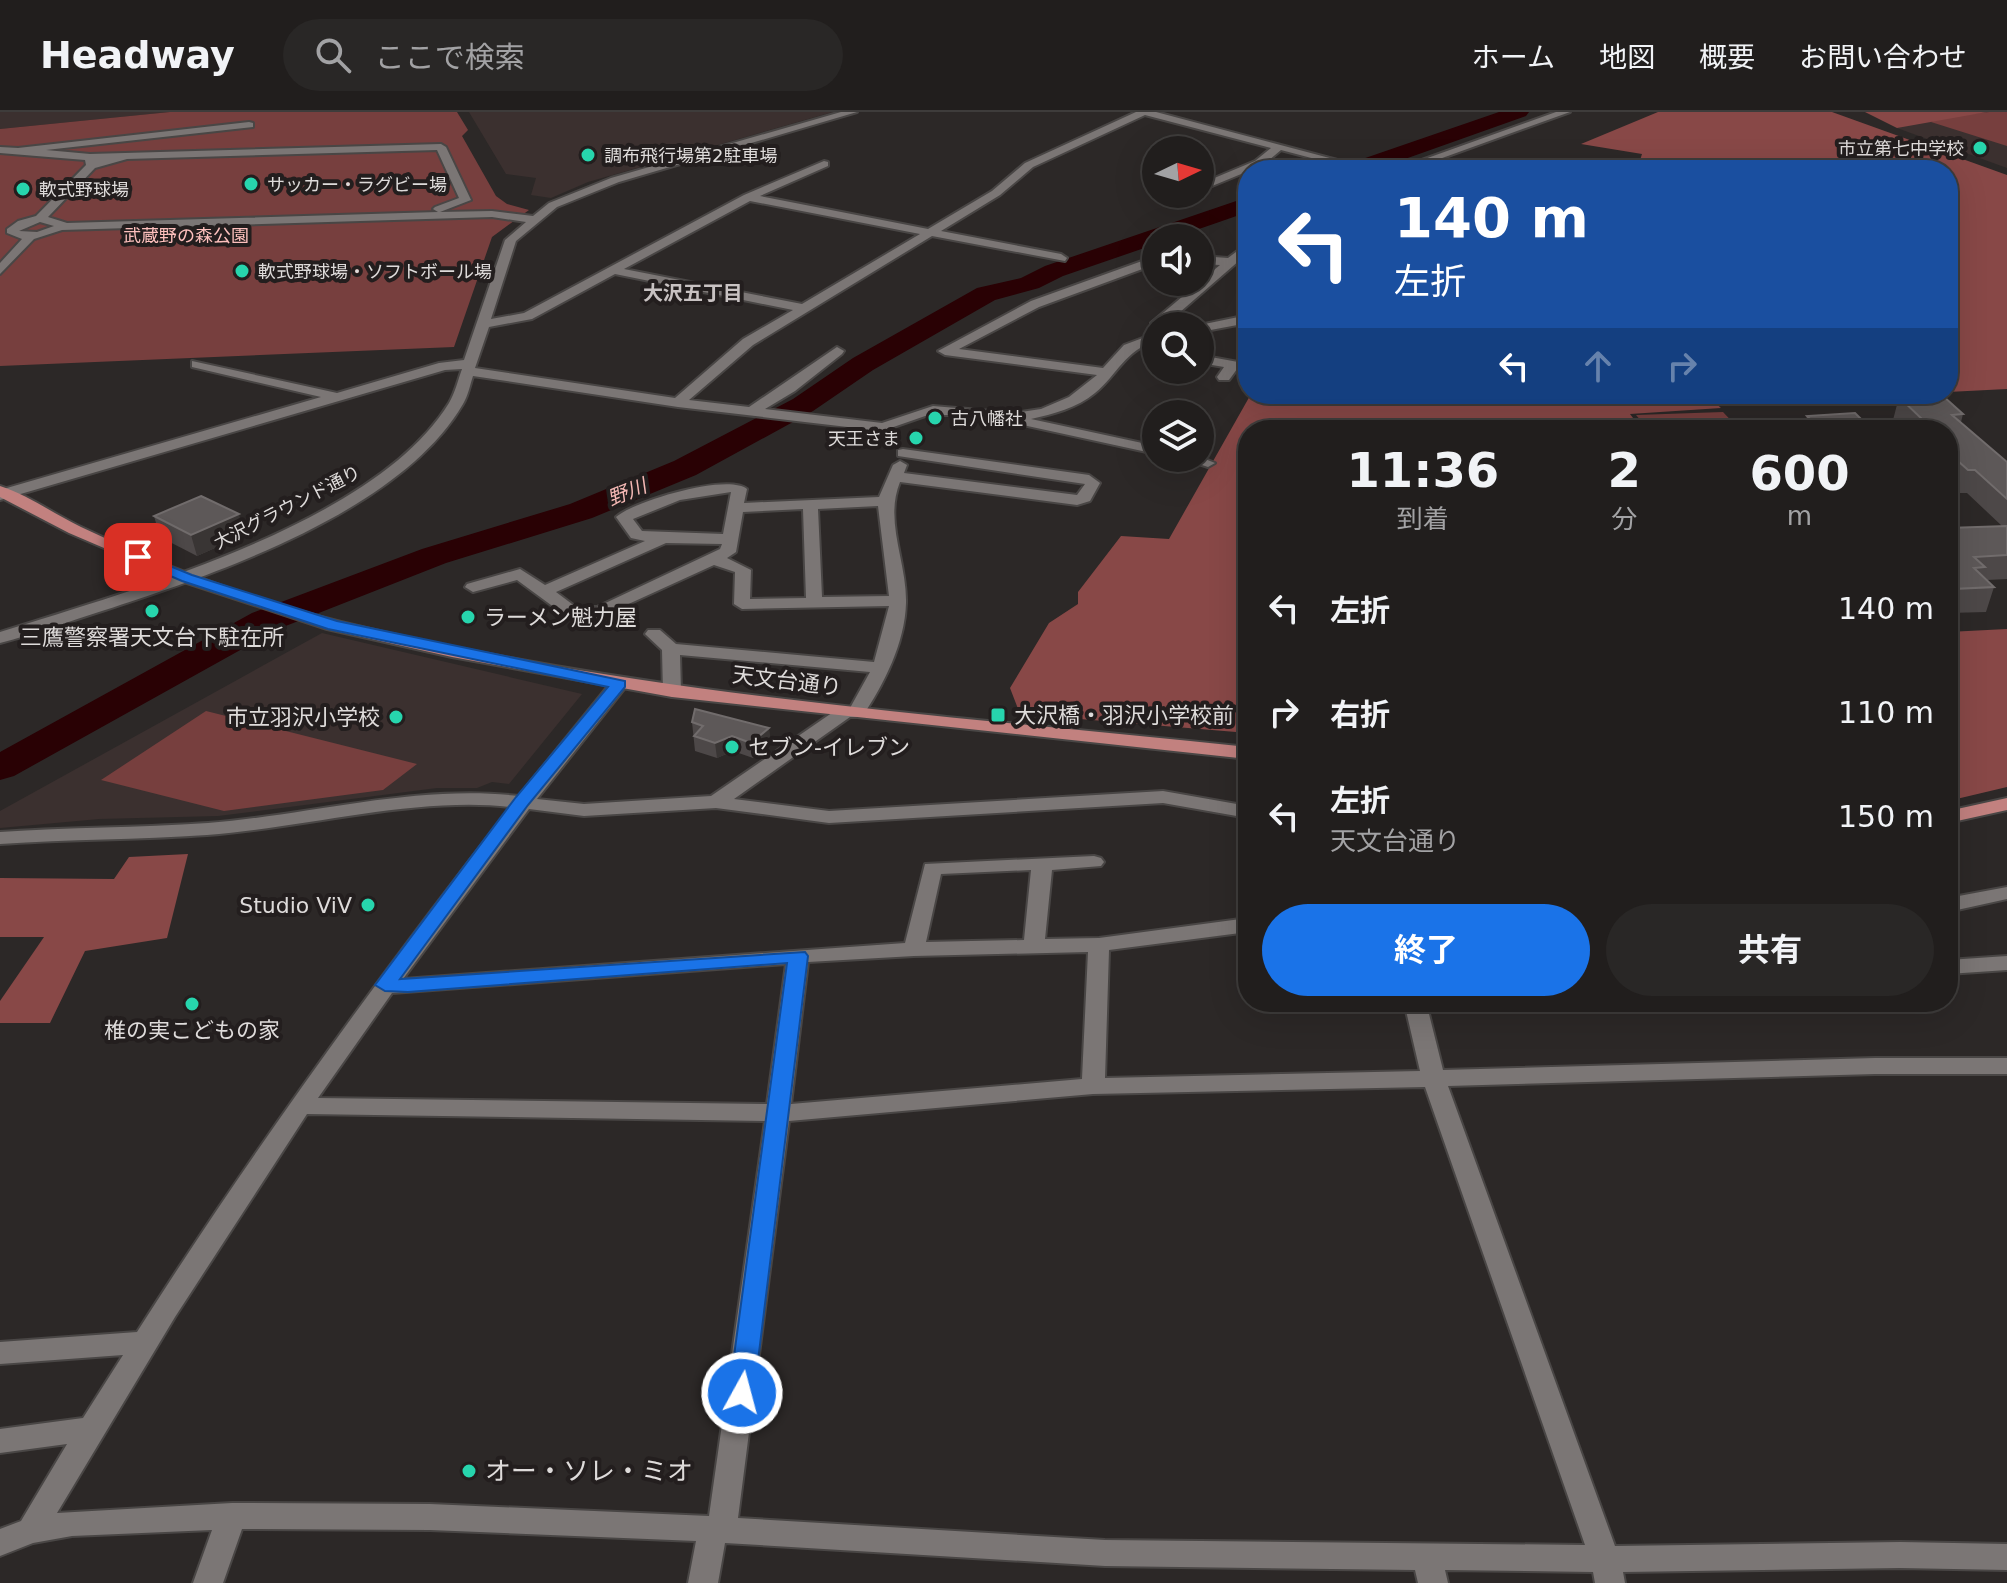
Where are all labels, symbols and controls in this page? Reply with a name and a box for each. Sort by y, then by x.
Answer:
search box [283,19,843,91]
text: Headway [40,33,235,77]
icon: search [311,33,355,77]
text: ここで検索 [375,40,525,75]
text: ホーム [1472,41,1555,74]
text: 地図 [1599,41,1655,74]
text: 概要 [1699,41,1755,74]
text: お問い合わせ [1799,41,1967,74]
north arrow [1142,136,1214,208]
map controls [1142,136,1214,472]
place label: 市立第七中学校 [1838,138,1964,159]
marker: 市立第七中学校 [1971,139,1989,157]
place label: 調布飛行場第2駐車場 [604,145,777,166]
marker: 調布飛行場第2駐車場 [579,146,597,164]
place label: サッカー・ラグビー場 [267,174,447,195]
marker: サッカー・ラグビー場 [242,175,260,193]
place label: 軟式野球場 [39,179,129,200]
marker: 軟式野球場 [14,180,32,198]
text: 140 m [1394,185,1589,250]
icon: left [1262,192,1366,296]
button: sound [1142,224,1214,296]
park label: 武蔵野の森公園 [123,225,249,246]
place label: 軟式野球場・ソフトボール場 [258,261,492,282]
text: 左折 [1394,261,1466,302]
marker: 軟式野球場・ソフトボール場 [233,262,251,280]
district label: 大沢五丁目 [643,281,743,305]
button: search [1142,312,1214,384]
icon: left [1492,344,1536,388]
icon: ahead [1576,344,1620,388]
icon: right [1660,344,1704,388]
button: layers [1142,400,1214,472]
place label: 古八幡社 [951,408,1023,429]
marker: 古八幡社 [926,409,944,427]
place label: 天王さま [828,428,900,449]
marker: 天王さま [907,429,925,447]
text: 11:36 [1346,442,1499,498]
text: 2 [1608,442,1641,498]
text: 600 [1749,445,1850,501]
street label: 大沢グラウンド通り [210,461,364,553]
water label: 野川 [604,473,652,511]
text: m [1787,501,1812,531]
text: 到着 [1397,504,1449,534]
text: 分 [1611,504,1637,534]
pin [104,523,172,591]
icon: arrive [116,535,160,579]
icon: left [1262,586,1306,630]
text: 140 m [1838,591,1934,626]
text: 左折 [1330,593,1390,628]
marker: 三鷹警察署天文台下駐在所 [143,602,161,620]
place label: ラーメン魁力屋 [484,605,637,630]
marker: ラーメン魁力屋 [459,608,477,626]
place label: 三鷹警察署天文台下駐在所 [20,625,284,650]
street label: 天文台通り [731,662,843,700]
icon: right [1262,690,1306,734]
text: 110 m [1838,695,1934,730]
text: 右折 [1330,697,1390,732]
place label: 大沢橋・羽沢小学校前 [1014,703,1234,728]
place label: 市立羽沢小学校 [226,705,380,730]
marker: 大沢橋・羽沢小学校前 [989,706,1007,724]
marker: 市立羽沢小学校 [387,708,405,726]
place label: セブン-イレブン [748,735,910,760]
marker: セブン-イレブン [723,738,741,756]
text: 左折 [1330,783,1390,818]
icon: left [1262,794,1306,838]
text: 150 m [1838,799,1934,834]
text: 天文台通り [1330,826,1460,856]
place label: Studio ViV [239,893,352,918]
marker: Studio ViV [359,896,377,914]
button: 終了 [1262,904,1590,996]
button: 共有 [1606,904,1934,996]
marker: 椎の実こどもの家 [183,995,201,1013]
place label: 椎の実こどもの家 [104,1018,280,1043]
position arrow [700,1351,784,1435]
place label: オー・ソレ・ミオ [485,1456,693,1486]
marker: オー・ソレ・ミオ [460,1462,478,1480]

